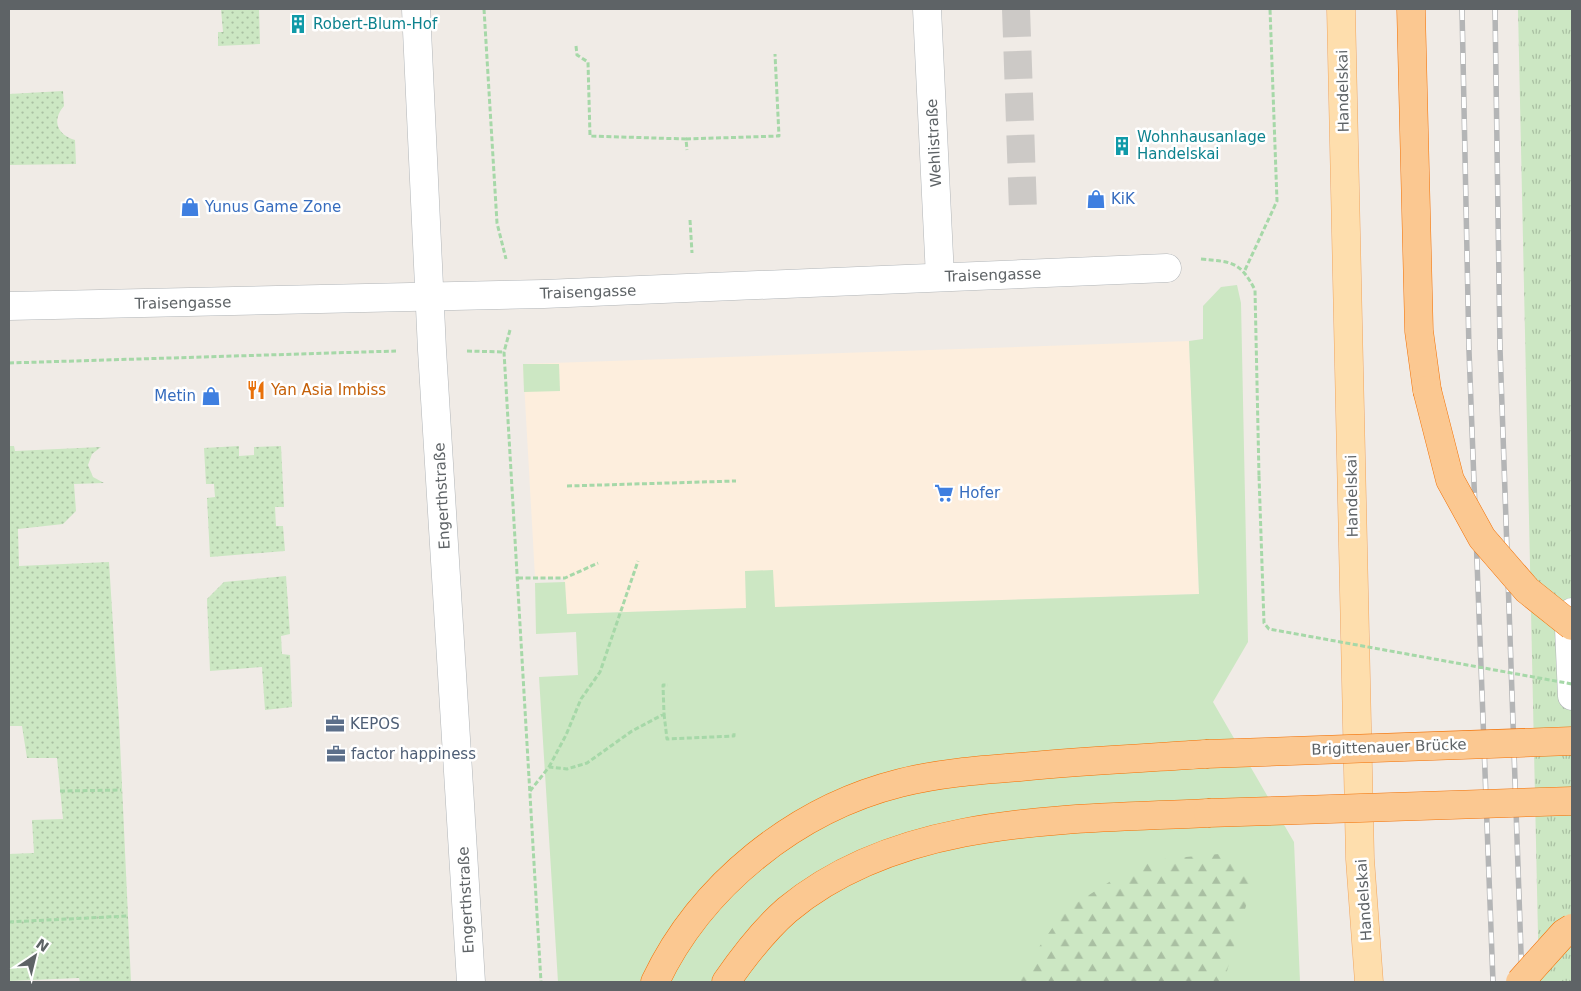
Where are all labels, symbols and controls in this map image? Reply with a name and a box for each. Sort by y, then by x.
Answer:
building icon: Robert-Blum-Hof [287,13,309,35]
place label: Robert-Blum-Hof [313,15,438,33]
street label: Handelskai [1333,50,1353,132]
street label: Wehlistraße [923,98,945,188]
place label: Wohnhausanlage Handelskai [1137,128,1266,163]
building icon: Wohnhausanlage Handelskai [1111,135,1133,157]
shop icon: KiK [1085,188,1107,210]
place label: KiK [1111,190,1136,208]
shop icon: Yunus Game Zone [179,196,201,218]
place label: Yunus Game Zone [204,198,341,216]
street label: Traisengasse [943,264,1042,286]
street label: Traisengasse [538,281,637,303]
street label: Traisengasse [134,293,231,313]
restaurant icon: Yan Asia Imbiss [245,379,267,401]
place label: Yan Asia Imbiss [270,381,386,399]
shop icon: Metin [200,385,222,407]
place label: Metin [154,387,196,405]
street label: Engerthstraße [430,442,454,550]
street label: Handelskai [1342,455,1362,537]
supermarket icon: Hofer [933,482,955,504]
place label: Hofer [959,484,1001,502]
office icon: KEPOS [324,713,346,735]
place label: KEPOS [350,715,400,733]
street label: Brigittenauer Brücke [1311,735,1467,759]
office icon: factor happiness [325,743,347,765]
place label: factor happiness [351,745,476,763]
street label: Engerthstraße [454,846,478,954]
street label: Handelskai [1352,858,1376,942]
north arrow [10,931,60,981]
text: N [33,935,52,955]

